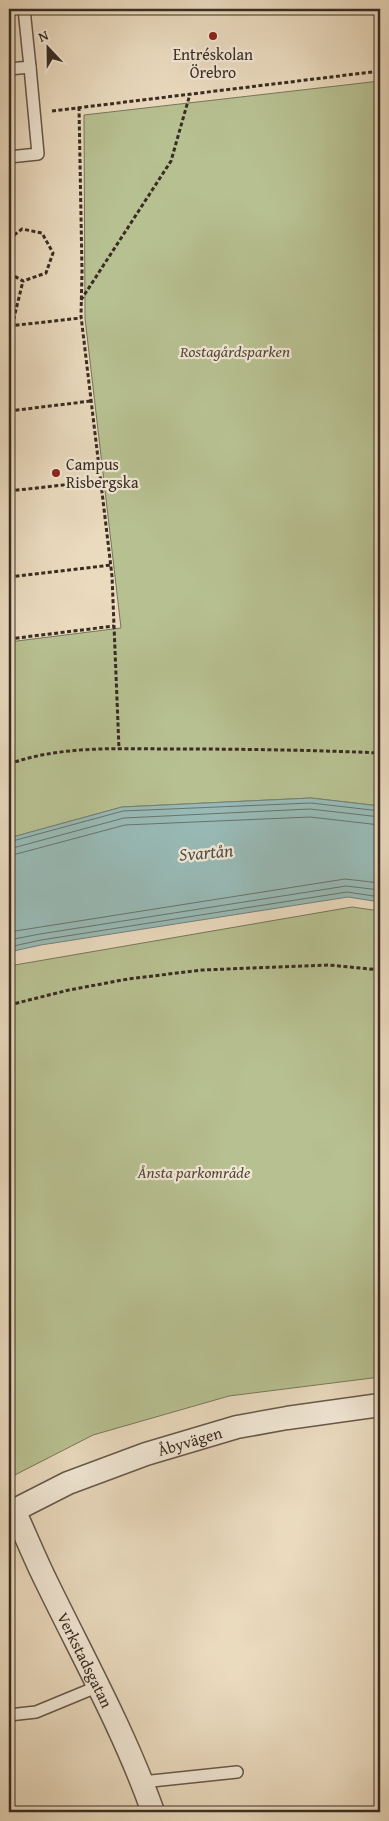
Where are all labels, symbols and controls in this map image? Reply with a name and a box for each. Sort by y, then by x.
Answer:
north arrow [22,22,72,72]
text: N [35,25,52,47]
marker: Entréskolan Örebro [207,30,219,42]
place label: Entréskolan Örebro [173,42,253,84]
park label: Rostagårdsparken [179,339,290,363]
place label: Campus Risbergska [66,452,139,494]
marker: Campus Risbergska [50,467,62,479]
water label: Svartån [178,836,234,868]
park label: Ånsta parkområde [137,1160,251,1184]
street label: Åbyvägen [155,1420,225,1462]
street label: Verkstadsgatan [51,1608,119,1712]

